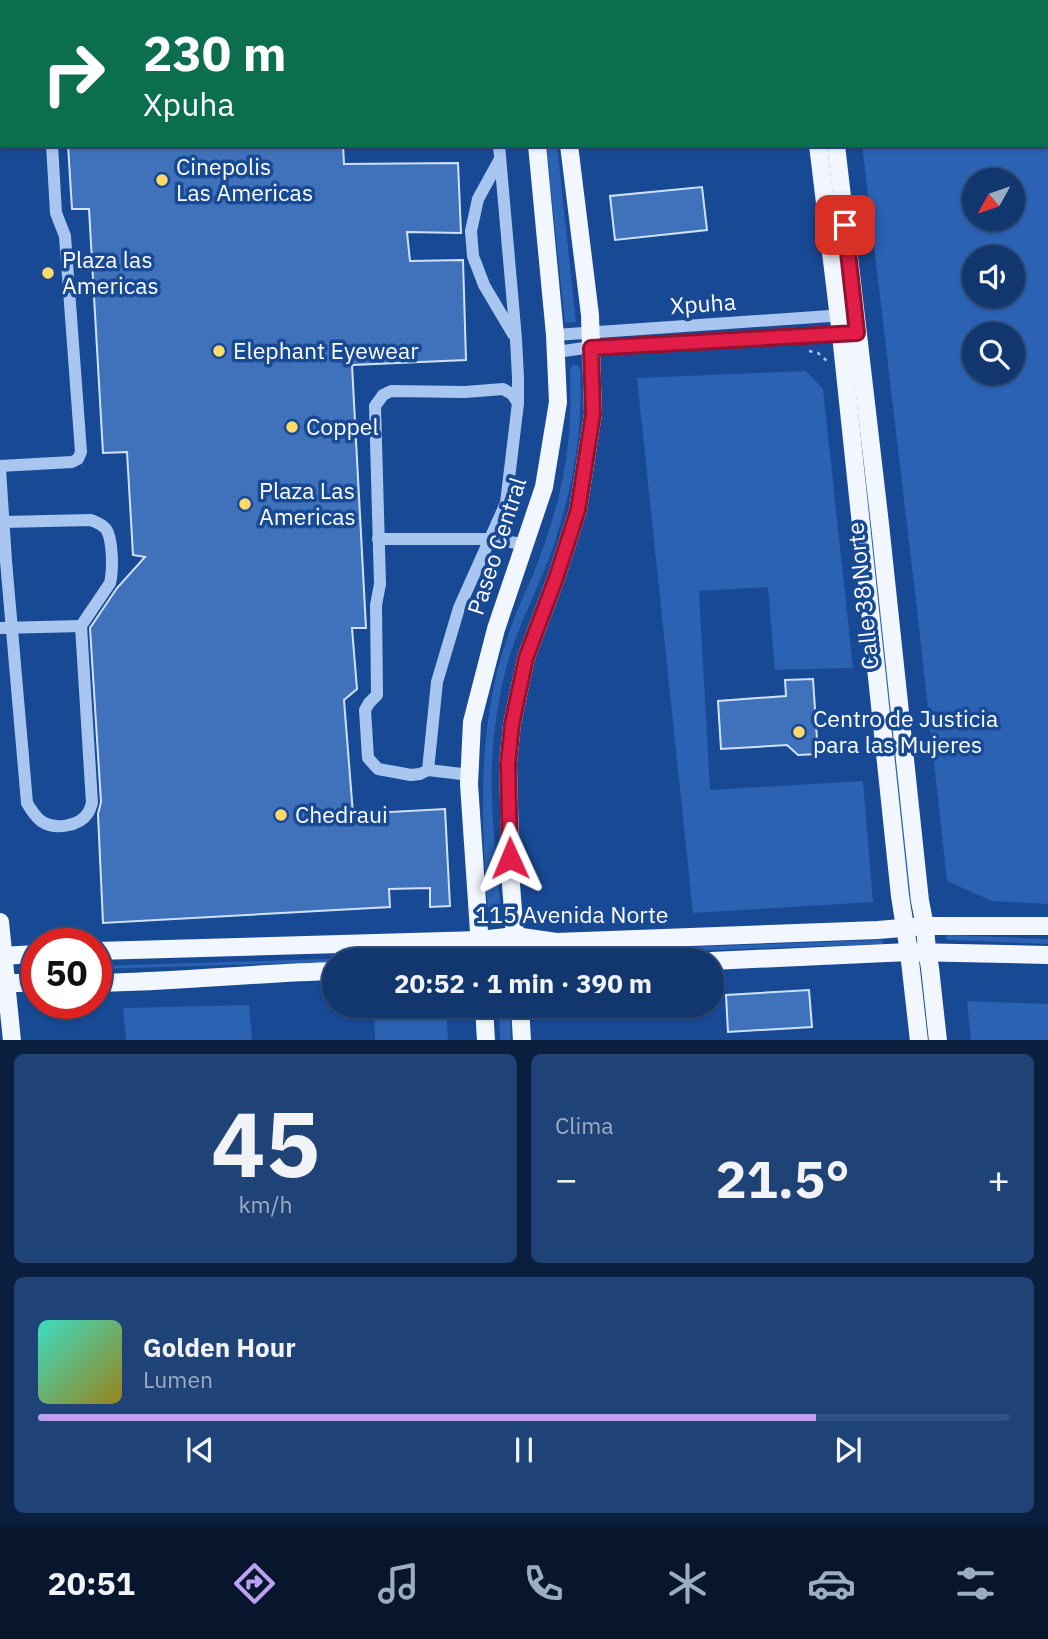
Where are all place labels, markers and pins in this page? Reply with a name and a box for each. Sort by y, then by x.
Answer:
place label: Cinepolis Las Americas [176,151,313,207]
marker: Cinepolis Las Americas [154,172,170,188]
pin [815,195,875,255]
place label: Plaza las Americas [62,244,159,300]
marker: Plaza las Americas [40,265,56,281]
place label: Elephant Eyewear [233,335,419,365]
marker: Elephant Eyewear [211,343,227,359]
place label: Coppel [306,411,379,441]
marker: Coppel [284,419,300,435]
place label: Plaza Las Americas [259,475,356,531]
marker: Plaza Las Americas [237,496,253,512]
place label: Centro de Justicia para las Mujeres [813,703,998,759]
marker: Centro de Justicia para las Mujeres [791,724,807,740]
place label: Chedraui [295,799,388,829]
marker: Chedraui [273,807,289,823]

